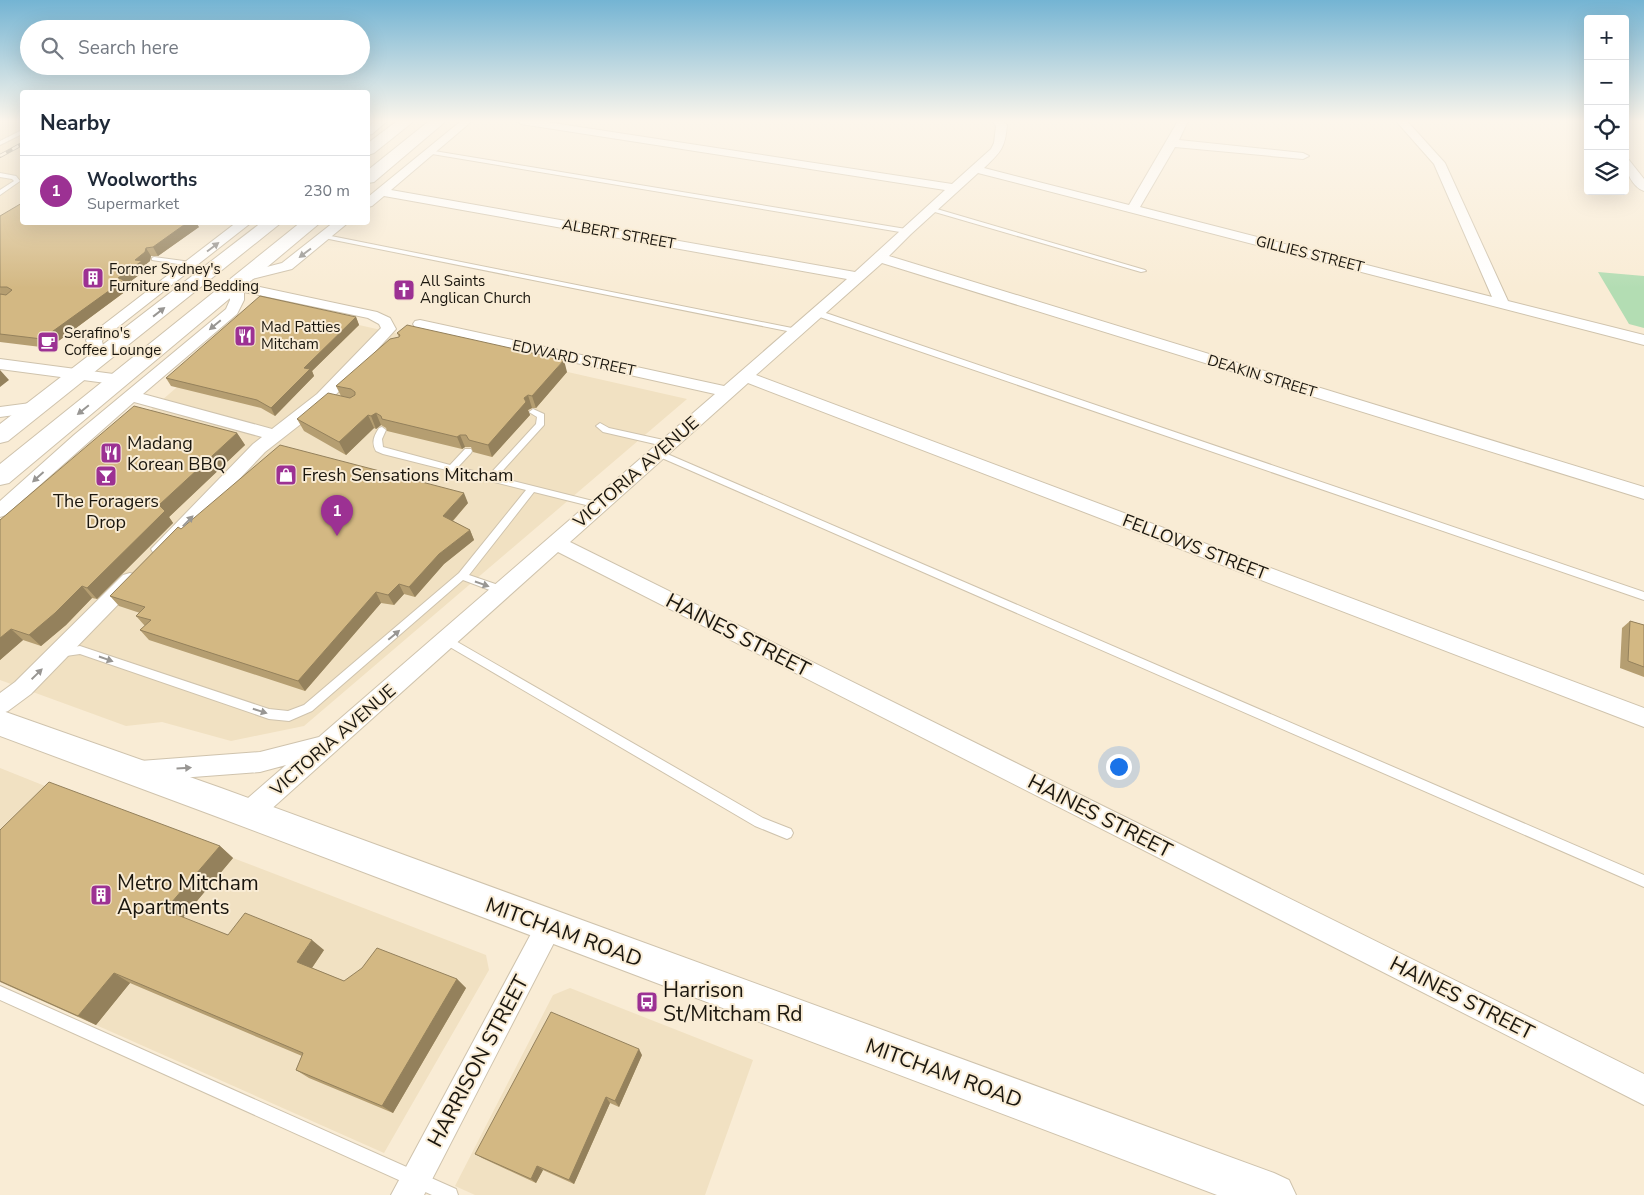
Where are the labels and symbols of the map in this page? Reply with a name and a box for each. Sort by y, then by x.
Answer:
street label: ALBERT STREET [561,214,677,254]
street label: GILLIES STREET [1254,231,1366,277]
one-way arrow [206,242,220,252]
one-way arrow [298,248,312,258]
place label: Former Sydney's Furniture and Bedding [109,259,259,296]
building icon: Former Sydney's Furniture and Bedding [81,266,105,290]
place label: All Saints Anglican Church [420,271,531,308]
church icon: All Saints Anglican Church [392,278,416,302]
one-way arrow [152,307,165,318]
place label: Mad Patties Mitcham [261,317,340,354]
one-way arrow [209,319,221,331]
place label: Serafino's Coffee Lounge [64,323,161,360]
restaurant icon: Mad Patties Mitcham [233,324,257,348]
cafe icon: Serafino's Coffee Lounge [36,330,60,354]
street label: EDWARD STREET [510,335,638,381]
street label: DEAKIN STREET [1205,350,1319,402]
one-way arrow [77,405,90,416]
street label: VICTORIA AVENUE [567,411,704,534]
place label: Madang Korean BBQ [127,431,227,476]
restaurant icon: Madang Korean BBQ [99,441,123,465]
shop icon: Fresh Sensations Mitcham [274,463,298,487]
place label: Fresh Sensations Mitcham [302,463,513,487]
bar icon: The Foragers Drop [94,464,118,488]
one-way arrow [32,471,45,482]
place label: The Foragers Drop [53,489,159,534]
pin: 1 [321,495,353,536]
street label: FELLOWS STREET [1119,508,1271,586]
one-way arrow [182,515,194,527]
one-way arrow [475,581,490,588]
street label: HAINES STREET [661,587,815,684]
one-way arrow [387,629,400,640]
one-way arrow [99,656,114,663]
one-way arrow [31,668,43,680]
street label: VICTORIA AVENUE [264,679,401,802]
one-way arrow [253,707,268,715]
your location [1106,754,1132,780]
one-way arrow [177,764,193,772]
street label: HAINES STREET [1023,768,1177,865]
place label: Metro Mitcham Apartments [117,869,259,921]
building icon: Metro Mitcham Apartments [89,883,113,907]
street label: MITCHAM ROAD [482,891,646,973]
street label: HAINES STREET [1385,950,1539,1047]
street label: HARRISON STREET [421,970,535,1152]
place label: Harrison St/Mitcham Rd [663,976,803,1028]
bus stop icon: Harrison St/Mitcham Rd [635,990,659,1014]
street label: MITCHAM ROAD [862,1032,1026,1114]

